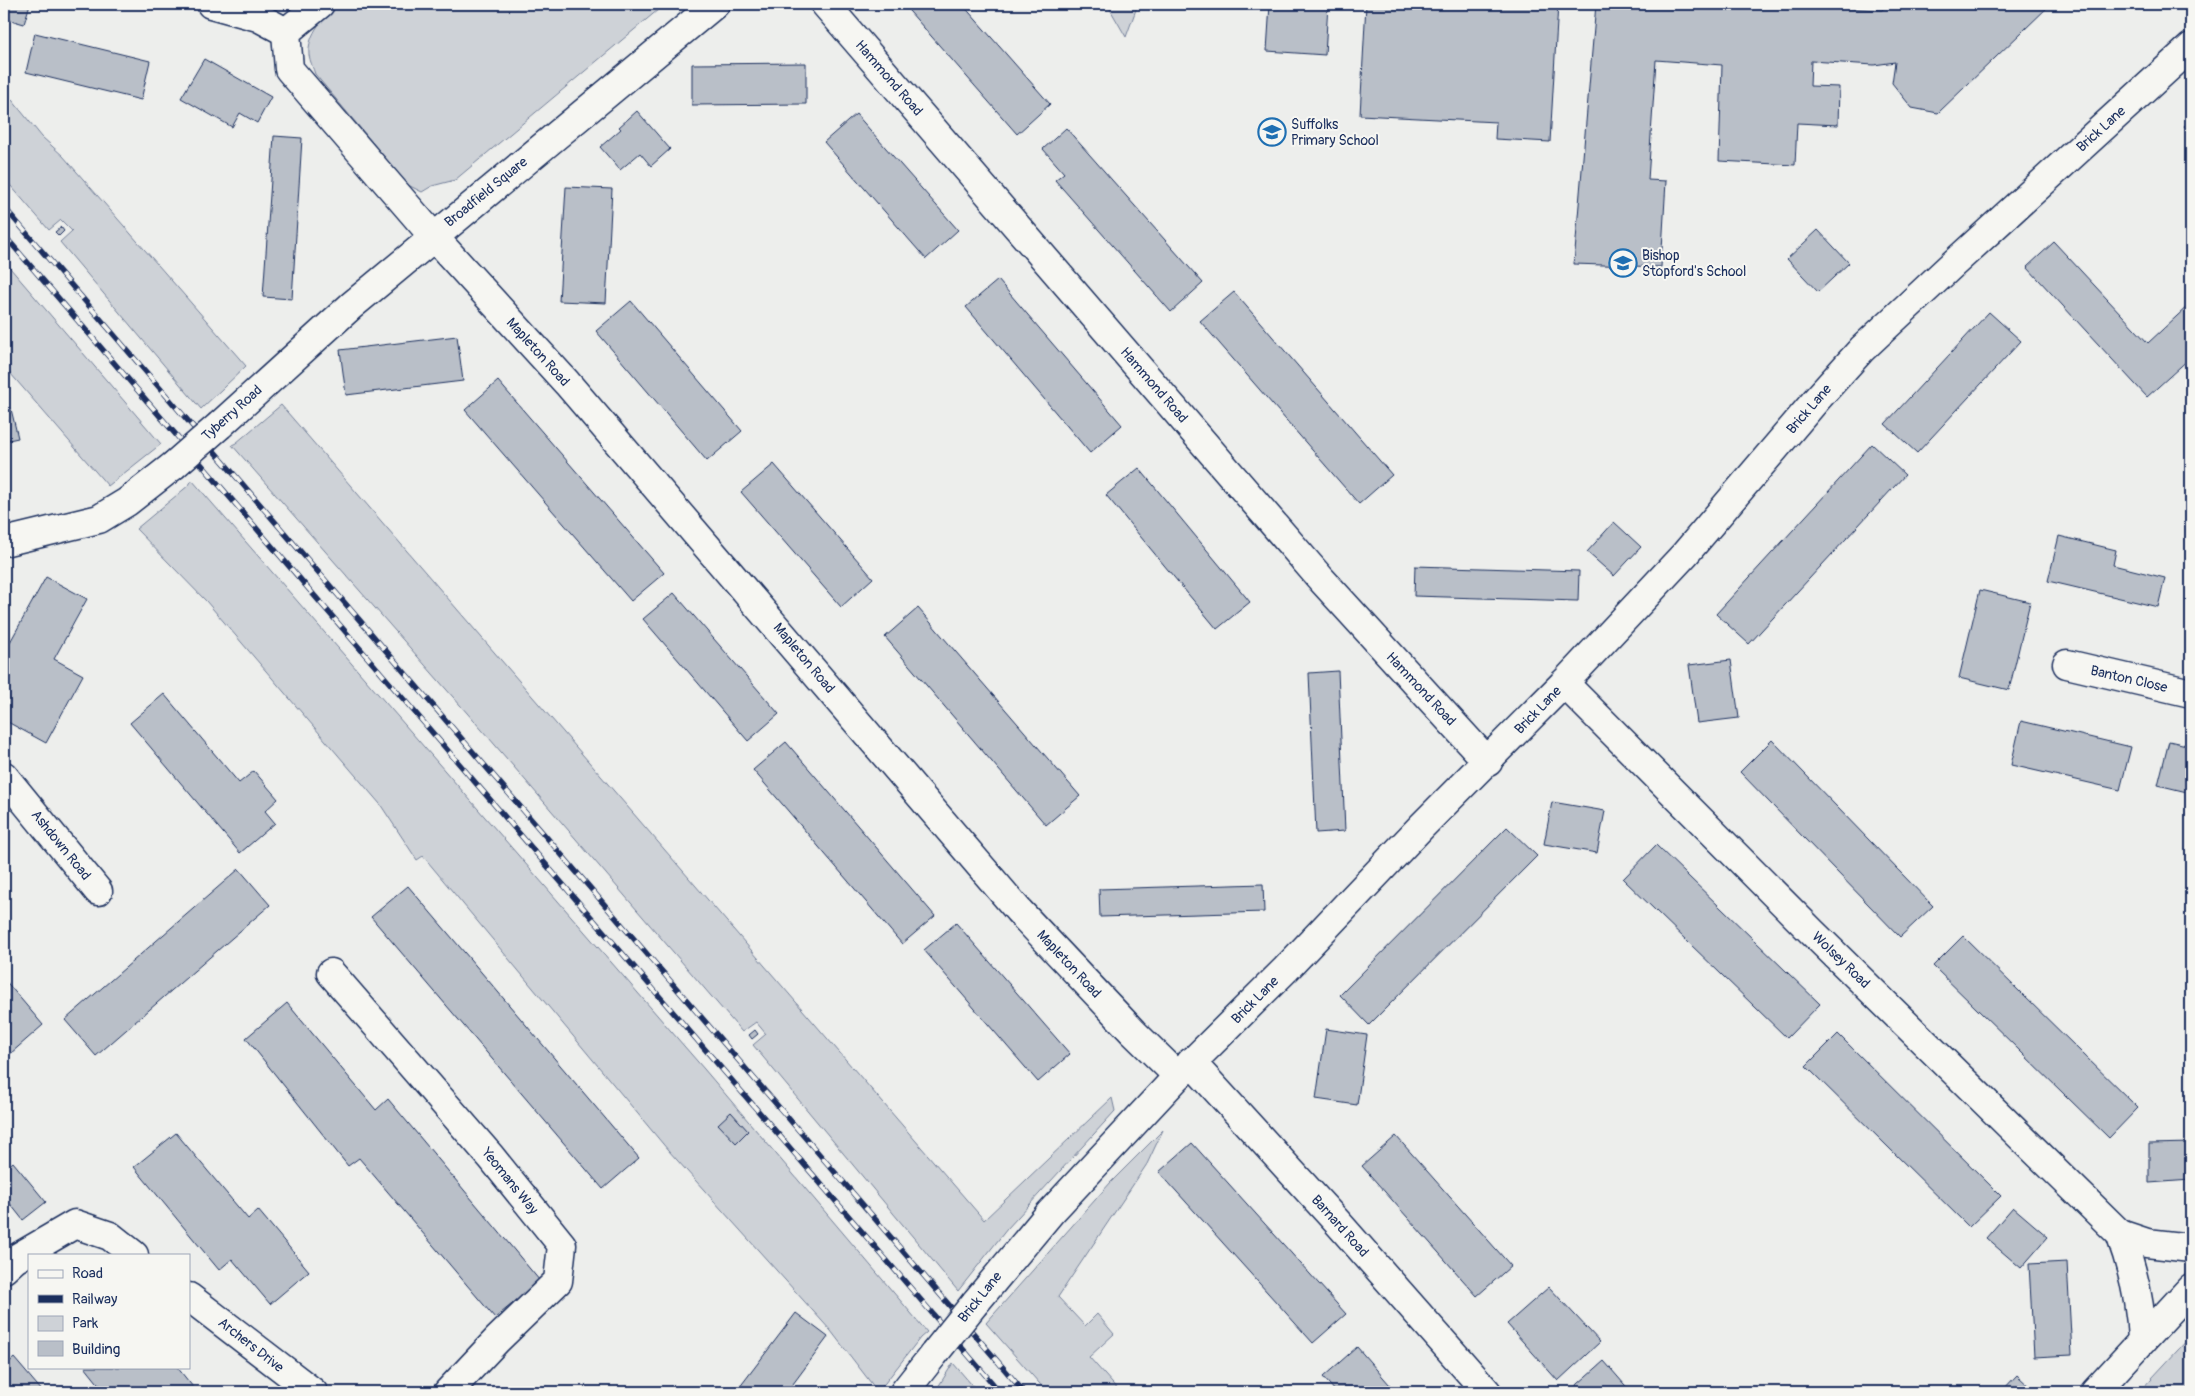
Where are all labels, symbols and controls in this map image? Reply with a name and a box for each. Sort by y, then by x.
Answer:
street label: Hammond Road [852,37,926,119]
street label: Brick Lane [2073,102,2129,155]
place label: Suffolks Primary School [1291,116,1379,149]
school or university icon: Suffolks Primary School [1257,117,1287,147]
street label: Broadfield Square [441,153,531,231]
place label: Bishop Stopford's School [1642,247,1746,280]
school or university icon: Bishop Stopford's School [1608,248,1638,278]
street label: Mapleton Road [503,314,573,390]
street label: Hammond Road [1117,344,1191,426]
street label: Tyberry Road [198,381,266,444]
street label: Brick Lane [1783,381,1835,437]
street label: Mapleton Road [770,619,838,697]
street label: Hammond Road [1383,649,1460,729]
street label: Banton Close [2089,662,2169,696]
street label: Brick Lane [1511,682,1565,738]
street label: Ashdown Road [28,807,95,884]
street label: Mapleton Road [1033,927,1105,1001]
street label: Wolsey Road [1808,928,1874,992]
street label: Brick Lane [1228,973,1282,1027]
street label: Yeomans Way [477,1144,542,1218]
street label: Barnard Road [1308,1192,1372,1261]
legend [28,1254,190,1368]
text: Road [72,1264,103,1283]
street label: Brick Lane [954,1268,1006,1326]
text: Railway [72,1290,118,1309]
text: Park [72,1314,99,1333]
street label: Archers Drive [215,1314,287,1376]
text: Building [72,1340,120,1359]

